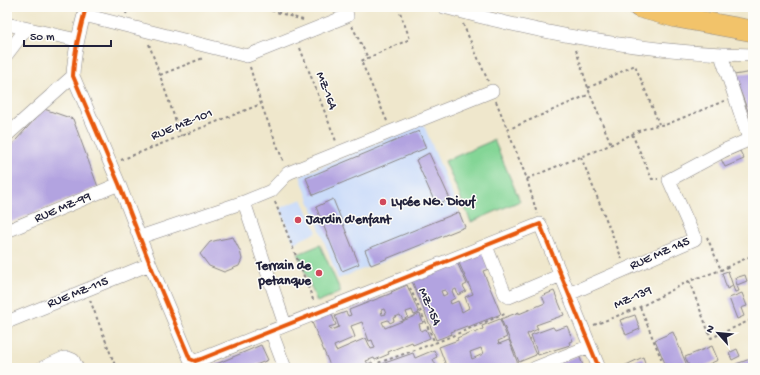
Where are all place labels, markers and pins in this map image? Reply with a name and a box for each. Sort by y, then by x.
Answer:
place label: Lycée NG. Diouf [391,194,477,210]
marker: Lycée NG. Diouf [378,197,388,207]
place label: Jardin d'enfant [305,212,393,228]
marker: Jardin d'enfant [293,215,303,225]
place label: Terrain de petanque [255,259,312,290]
marker: Terrain de petanque [314,268,324,278]

